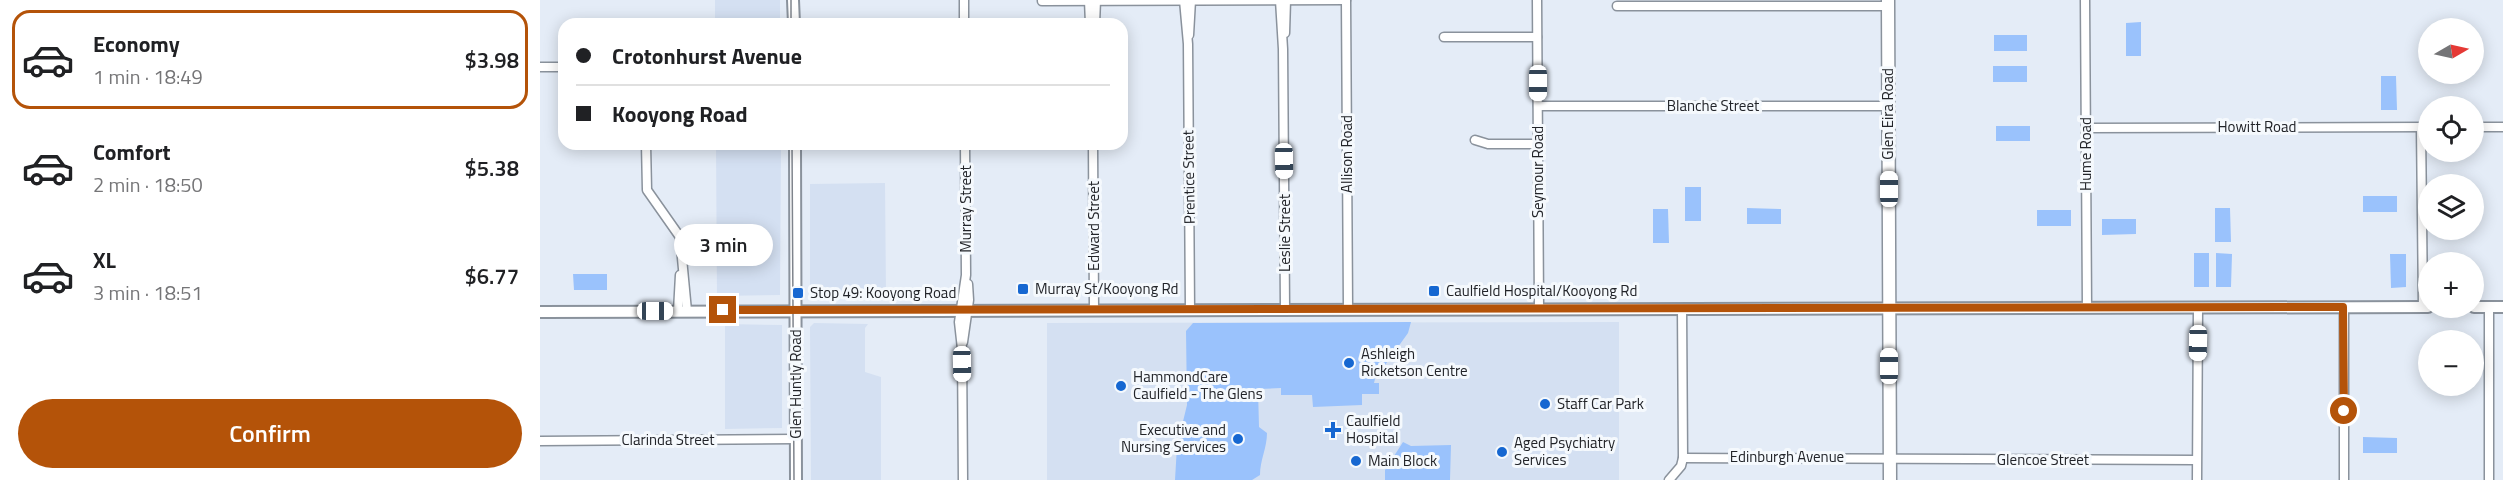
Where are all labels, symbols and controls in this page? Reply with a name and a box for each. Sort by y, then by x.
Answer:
north arrow [2418,18,2484,84]
map controls [2418,18,2484,396]
text: Economy [93,27,180,61]
icon: car [21,33,75,87]
text: Crotonhurst Avenue [612,39,802,73]
text: $3.98 [464,43,519,77]
text: 1 min · 18:49 [93,61,203,92]
car [1529,65,1547,101]
street label: Glen Eira Road [1876,68,1899,160]
street label: Blanche Street [1667,94,1760,117]
button: locate [2418,96,2484,162]
text: Kooyong Road [612,97,748,131]
street label: Allison Road [1335,115,1358,193]
street label: Howitt Road [2218,115,2296,138]
street label: Hume Road [2074,117,2097,191]
street label: Seymour Road [1526,126,1549,218]
street label: Prentice Street [1176,129,1201,224]
text: Comfort [93,135,171,169]
icon: car [21,141,75,195]
car [1275,143,1293,179]
text: $5.38 [464,151,519,185]
street label: Murray Street [954,164,977,253]
text: 2 min · 18:50 [93,169,203,200]
car [1880,171,1898,207]
button: layers [2418,174,2484,240]
street label: Edward Street [1082,180,1105,271]
street label: Leslie Street [1273,193,1296,272]
callout: 3 min [674,223,772,265]
text: 3 min [699,229,748,260]
text: XL [93,243,116,277]
icon: car [21,249,75,303]
button: + [2418,252,2484,318]
text: $6.77 [464,259,519,293]
text: 3 min · 18:51 [93,277,203,308]
place label: Murray St/Kooyong Rd [1035,277,1179,300]
place label: Caulfield Hospital/Kooyong Rd [1446,279,1637,302]
place label: Stop 49: Kooyong Road [810,281,956,304]
marker: Murray St/Kooyong Rd [1016,282,1030,296]
marker: Caulfield Hospital/Kooyong Rd [1427,284,1441,298]
marker: Stop 49: Kooyong Road [791,286,805,300]
route end [709,296,736,323]
car [637,302,673,320]
car [2189,325,2207,361]
street label: Glen Huntly Road [784,329,807,439]
button: − [2418,330,2484,396]
place label: Ashleigh Ricketson Centre [1361,342,1468,382]
car [953,346,971,382]
car [1880,348,1898,384]
marker: Ashleigh Ricketson Centre [1342,356,1356,370]
place label: HammondCare Caulfield - The Glens [1133,365,1263,405]
marker: HammondCare Caulfield - The Glens [1114,379,1128,393]
place label: Staff Car Park [1557,392,1644,415]
marker: Staff Car Park [1538,397,1552,411]
route start [2330,397,2357,424]
button: Confirm [18,399,522,468]
place label: Caulfield Hospital [1346,409,1400,449]
place label: Executive and Nursing Services [1121,418,1226,458]
marker: Caulfield Hospital [1324,421,1342,439]
street label: Clarinda Street [621,428,715,451]
place label: Aged Psychiatry Services [1514,431,1615,471]
marker: Executive and Nursing Services [1231,432,1245,446]
marker: Aged Psychiatry Services [1495,445,1509,459]
street label: Edinburgh Avenue [1730,445,1844,468]
street label: Glencoe Street [1997,448,2090,471]
place label: Main Block [1368,449,1437,472]
marker: Main Block [1349,454,1363,468]

